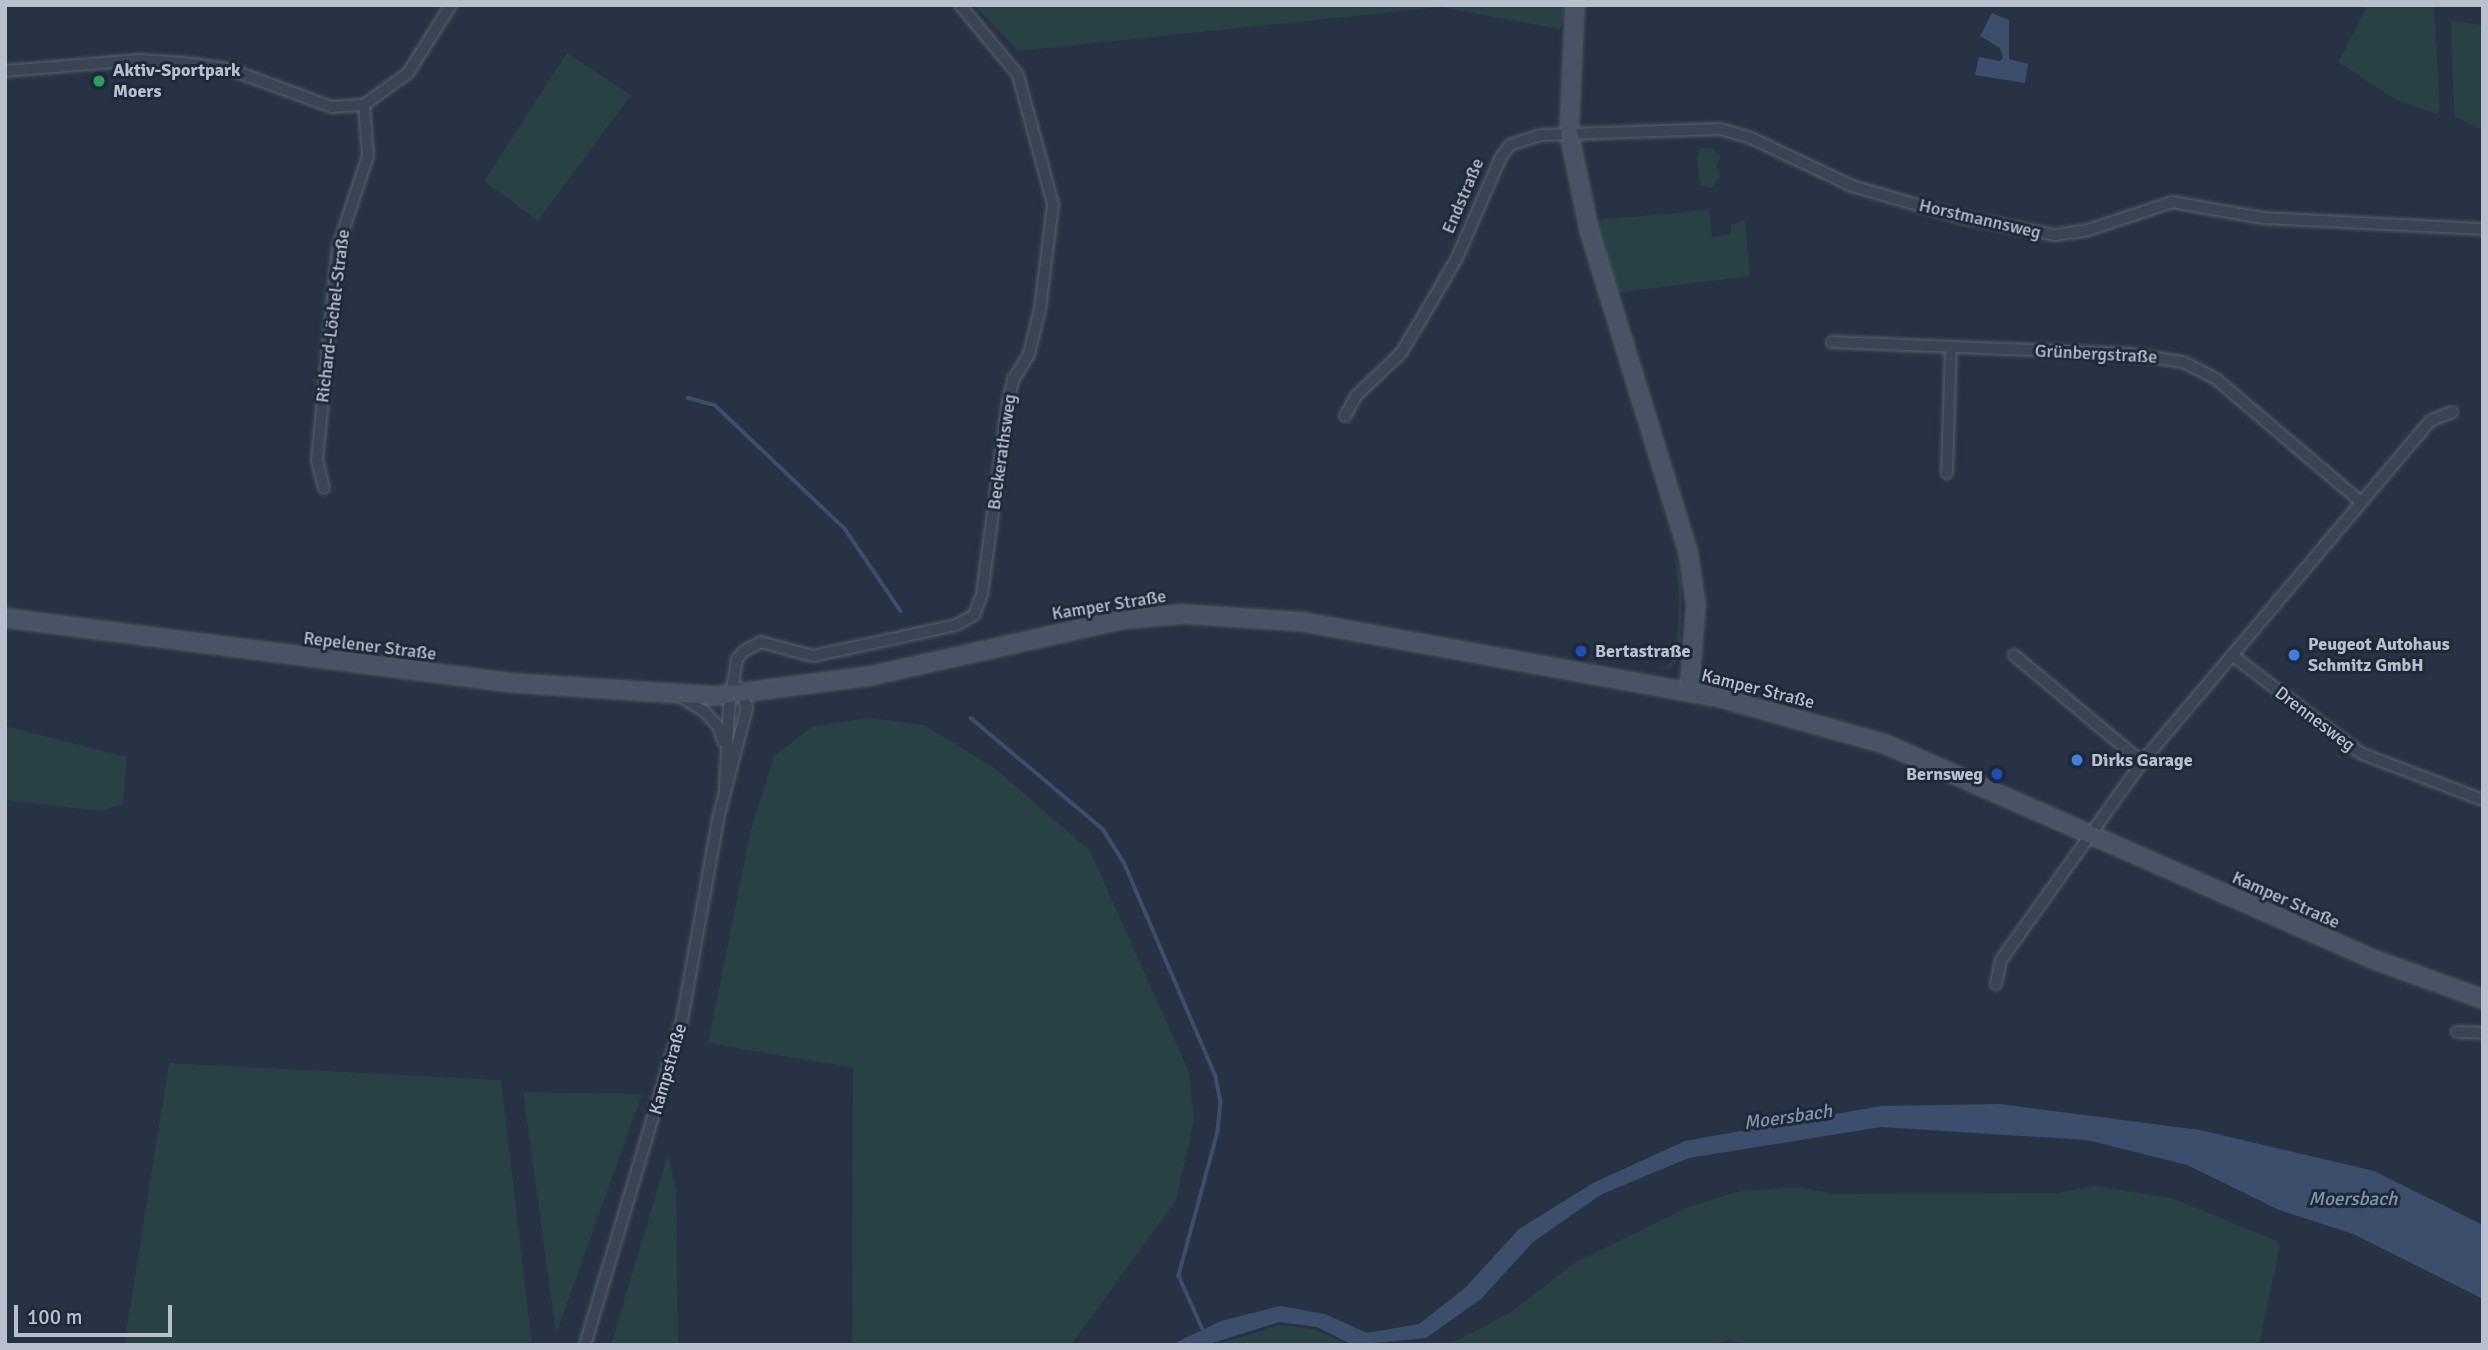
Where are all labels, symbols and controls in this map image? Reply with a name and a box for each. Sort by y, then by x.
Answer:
place label: Aktiv-Sportpark Moers [113,60,240,102]
marker: Aktiv-Sportpark Moers [91,73,107,89]
street label: Endstraße [1438,155,1488,237]
street label: Horstmannsweg [1917,194,2043,244]
street label: Richard-Löchel-Straße [312,228,354,404]
street label: Grünbergstraße [2034,340,2158,368]
street label: Beckerathsweg [983,393,1021,511]
street label: Kamper Straße [1050,585,1168,625]
street label: Repelener Straße [302,627,438,665]
place label: Peugeot Autohaus Schmitz GmbH [2308,634,2450,676]
place label: Bertastraße [1595,640,1690,662]
marker: Bertastraße [1573,643,1589,659]
marker: Peugeot Autohaus Schmitz GmbH [2286,647,2302,663]
street label: Kamper Straße [1699,665,1817,713]
street label: Drennesweg [2271,682,2359,756]
place label: Dirks Garage [2091,749,2193,771]
marker: Dirks Garage [2069,752,2085,768]
place label: Bernsweg [1906,763,1983,785]
marker: Bernsweg [1989,766,2005,782]
street label: Kamper Straße [2229,867,2343,933]
street label: Kampstraße [645,1021,691,1117]
water label: Moersbach [1742,1101,1834,1135]
water label: Moersbach [2309,1189,2397,1211]
scale bar [18,1290,175,1334]
text: 100 m [27,1304,82,1330]

